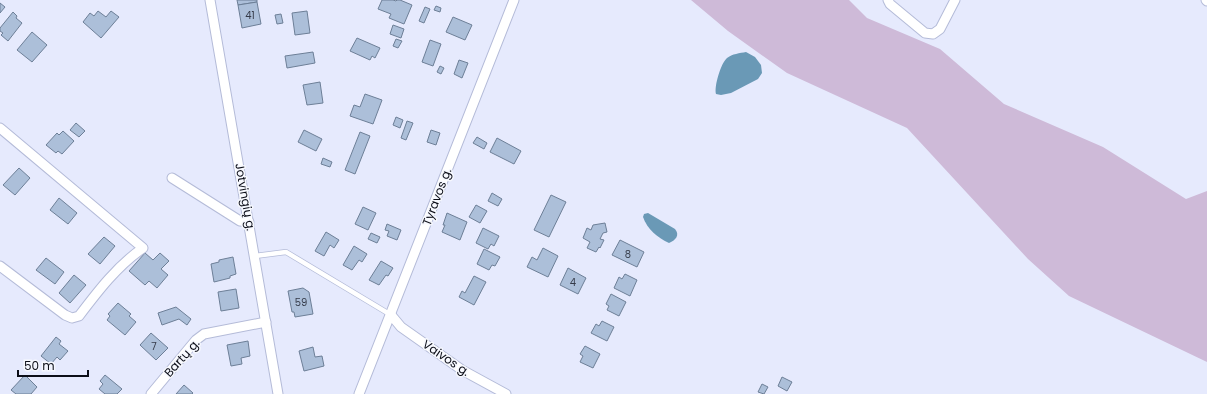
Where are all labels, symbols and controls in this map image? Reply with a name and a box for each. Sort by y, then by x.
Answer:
house number: 41 [245,8,255,23]
street label: Jotvingių g. [231,162,260,232]
street label: Tyravos g. [418,166,455,228]
house number: 8 [625,247,631,262]
house number: 4 [570,275,576,290]
house number: 59 [295,295,307,310]
street label: Bartų g. [160,335,203,380]
street label: Vaivos g. [419,336,473,380]
house number: 7 [151,339,157,354]
scale bar [18,352,88,378]
text: 50 m [24,357,55,374]

